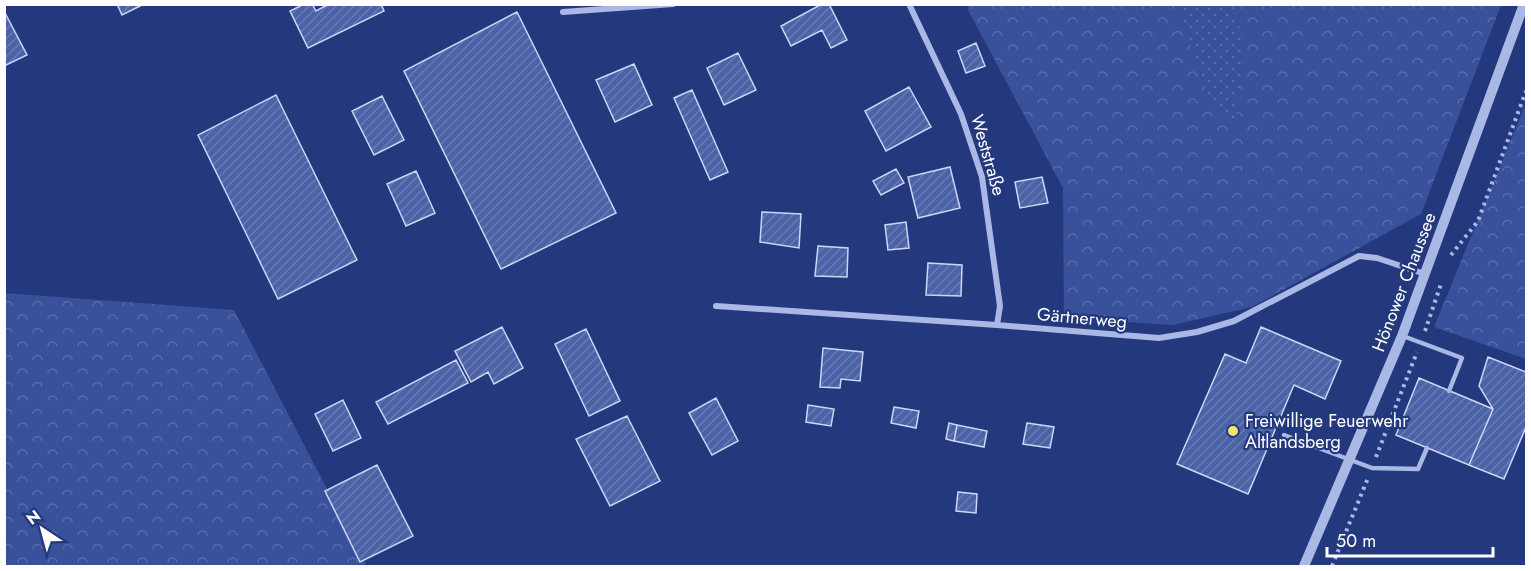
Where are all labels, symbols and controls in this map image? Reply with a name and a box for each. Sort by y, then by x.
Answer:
street label: Weststraße [964,111,1012,199]
street label: Hönower Chaussee [1365,209,1443,355]
street label: Gärtnerweg [1036,301,1128,335]
place label: Freiwillige Feuerwehr Altlandsberg [1245,408,1409,455]
marker: Freiwillige Feuerwehr Altlandsberg [1226,424,1240,438]
north arrow [12,499,72,559]
text: N [22,504,45,530]
scale bar [1327,520,1494,558]
text: 50 m [1336,528,1376,554]

